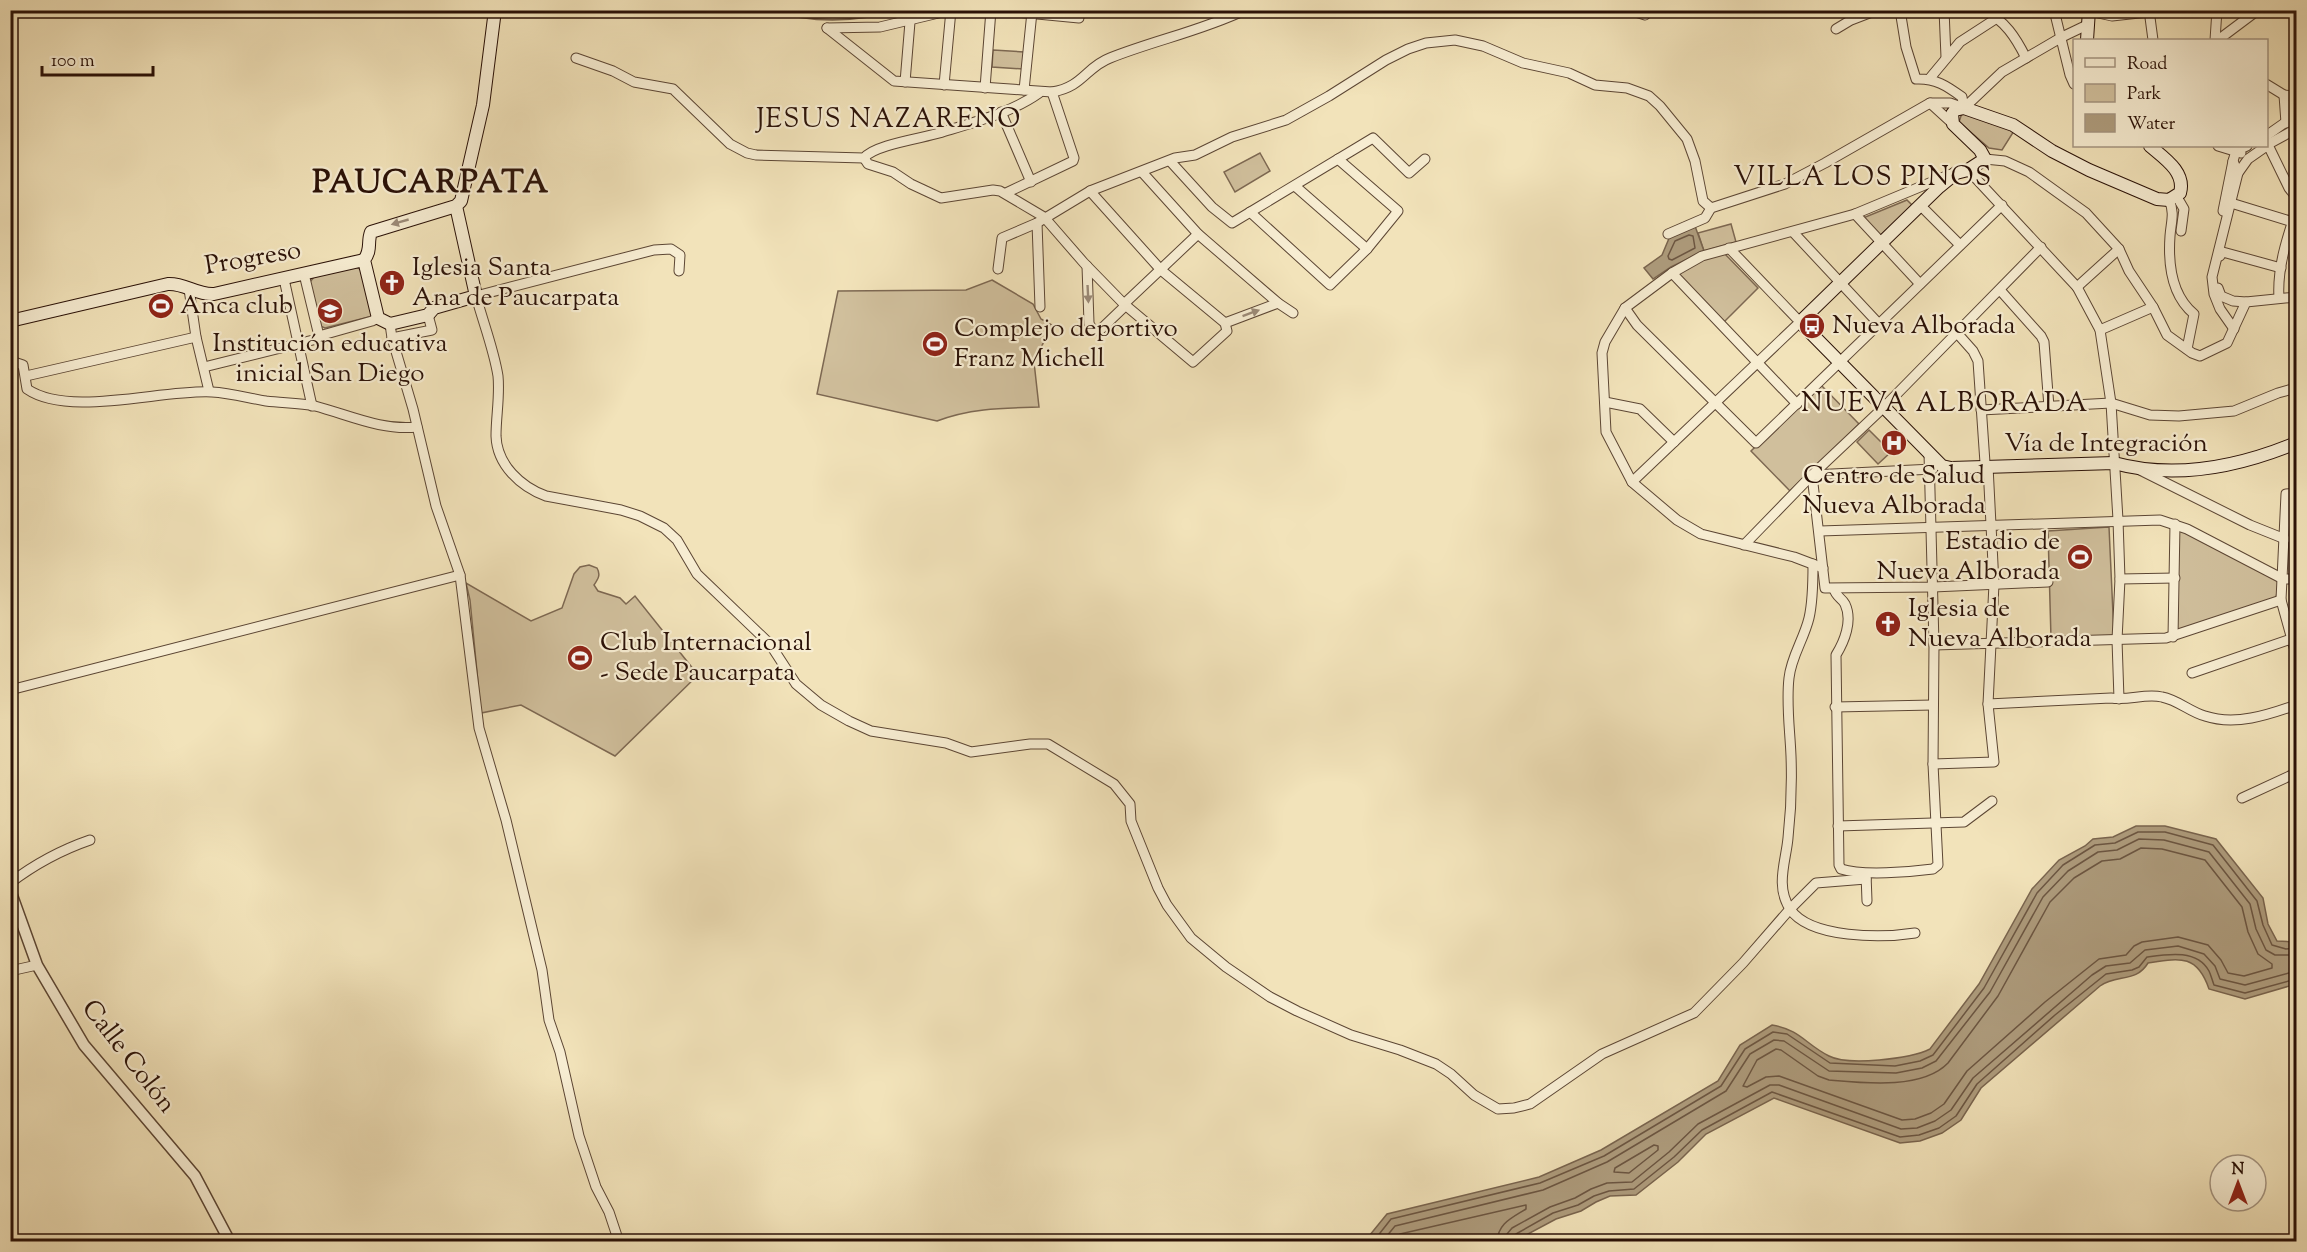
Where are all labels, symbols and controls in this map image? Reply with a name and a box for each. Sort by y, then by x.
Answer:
scale bar [42,39,153,77]
legend [2073,39,2268,147]
text: 100 m [51,49,95,75]
text: Road [2127,52,2167,78]
text: Park [2127,82,2162,108]
district label: JESUS NAZARENO [754,101,1022,140]
text: Water [2127,112,2176,138]
district label: VILLA LOS PINOS [1733,159,1993,198]
district label: PAUCARPATA [312,161,550,207]
one-way arrow [391,218,409,228]
street label: Progreso [202,232,304,286]
place label: Iglesia Santa Ana de Paucarpata [412,250,619,317]
church icon: Iglesia Santa Ana de Paucarpata [377,268,407,298]
one-way arrow [1083,285,1092,304]
place label: Anca club [180,288,293,325]
sports icon: Anca club [146,291,176,321]
school or university icon: Institución educativa inicial San Diego [315,296,345,326]
one-way arrow [1242,307,1260,317]
place label: Nueva Alborada [1832,308,2015,345]
place label: Complejo deportivo Franz Michell [954,311,1178,378]
bus stop icon: Nueva Alborada [1797,311,1827,341]
place label: Institución educativa inicial San Diego [213,326,448,393]
sports icon: Complejo deportivo Franz Michell [920,329,950,359]
district label: NUEVA ALBORADA [1801,385,2089,424]
street label: Vía de Integración [2004,426,2208,463]
hospital icon: Centro de Salud Nueva Alborada [1879,428,1909,458]
place label: Centro de Salud Nueva Alborada [1802,458,1986,525]
place label: Estadio de Nueva Alborada [1877,524,2060,591]
sports icon: Estadio de Nueva Alborada [2065,542,2095,572]
place label: Iglesia de Nueva Alborada [1908,591,2091,658]
church icon: Iglesia de Nueva Alborada [1873,609,1903,639]
place label: Club Internacional - Sede Paucarpata [600,625,812,692]
sports icon: Club Internacional - Sede Paucarpata [565,643,595,673]
street label: Calle Colón [72,992,184,1122]
north arrow [2208,1153,2268,1213]
text: N [2232,1159,2245,1182]

